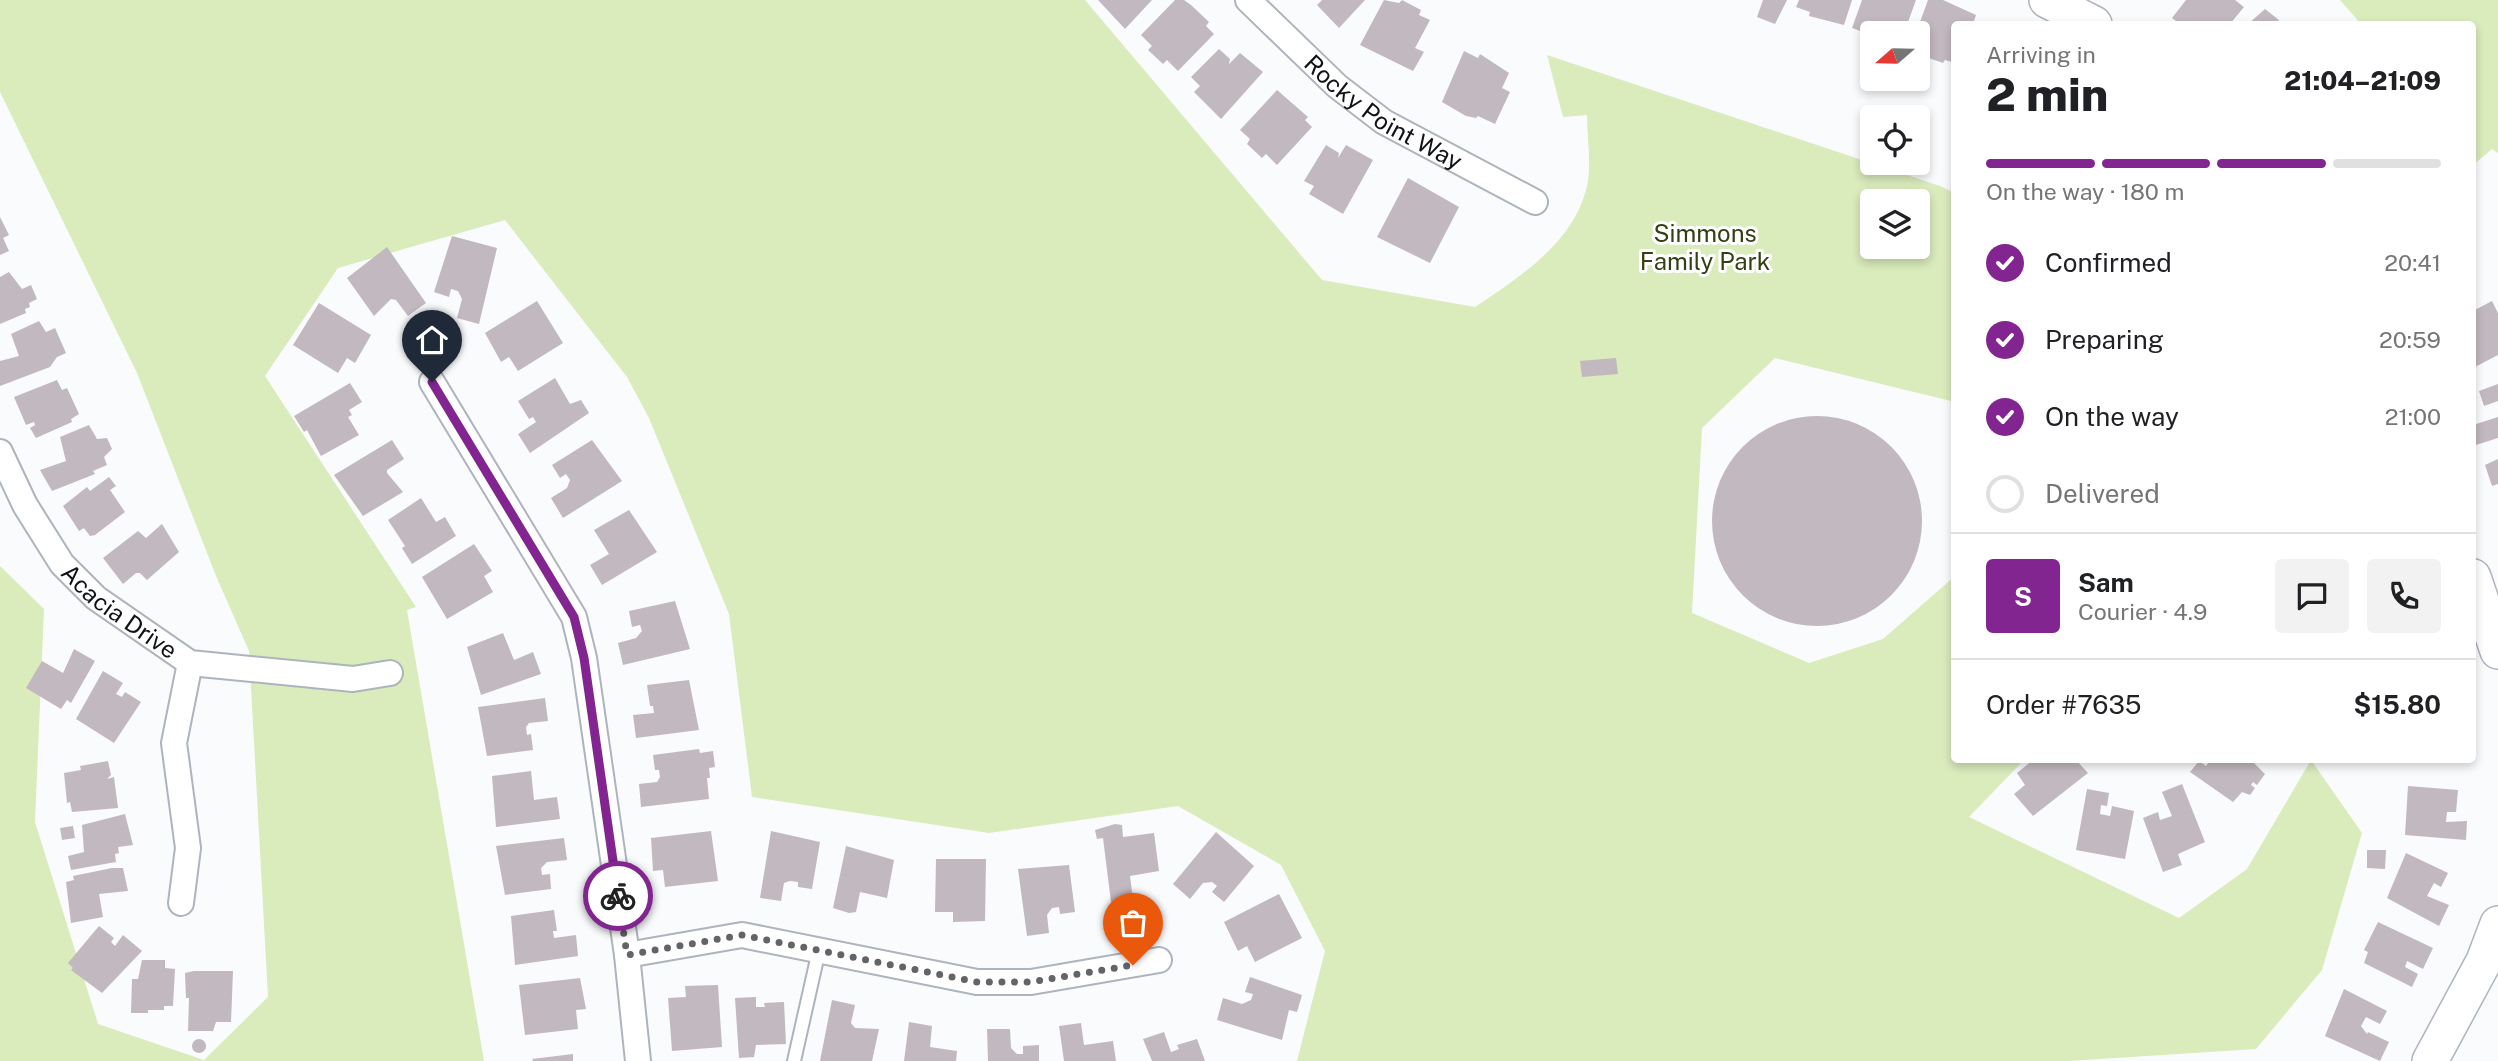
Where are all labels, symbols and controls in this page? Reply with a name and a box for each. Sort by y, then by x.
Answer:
north arrow [1860,21,1930,91]
map controls [1860,21,1930,259]
text: Arriving in [1986,41,2096,68]
street label: Rocky Point Way [1299,49,1467,175]
text: 21:04–21:09 [2284,65,2441,96]
text: 2 min [1986,67,2108,121]
button: locate [1860,105,1930,175]
text: On the way · 180 m [1986,178,2184,205]
button: layers [1860,189,1930,259]
park label: Simmons Family Park [1640,219,1770,275]
icon: check [1986,244,2024,282]
text: Confirmed [2045,247,2172,278]
text: 20:41 [2384,249,2441,276]
pin [402,310,462,382]
icon: home [413,321,451,359]
icon: check [1986,321,2024,359]
text: Preparing [2045,324,2164,355]
text: 20:59 [2379,326,2441,353]
icon: check [1986,398,2024,436]
text: On the way [2045,401,2179,432]
text: 21:00 [2385,403,2441,430]
text: Delivered [2045,478,2160,509]
street label: Acacia Drive [56,558,183,664]
button: chat [2275,559,2349,633]
button: phone [2367,559,2441,633]
text: Sam [2078,567,2134,598]
text: S [2014,581,2032,612]
text: Courier · 4.9 [2078,598,2207,625]
text: Order #7635 [1986,689,2141,720]
text: $15.80 [2354,689,2441,720]
courier [583,861,653,931]
icon: bike [599,877,637,915]
pin [1103,893,1163,965]
icon: bag [1114,904,1152,942]

